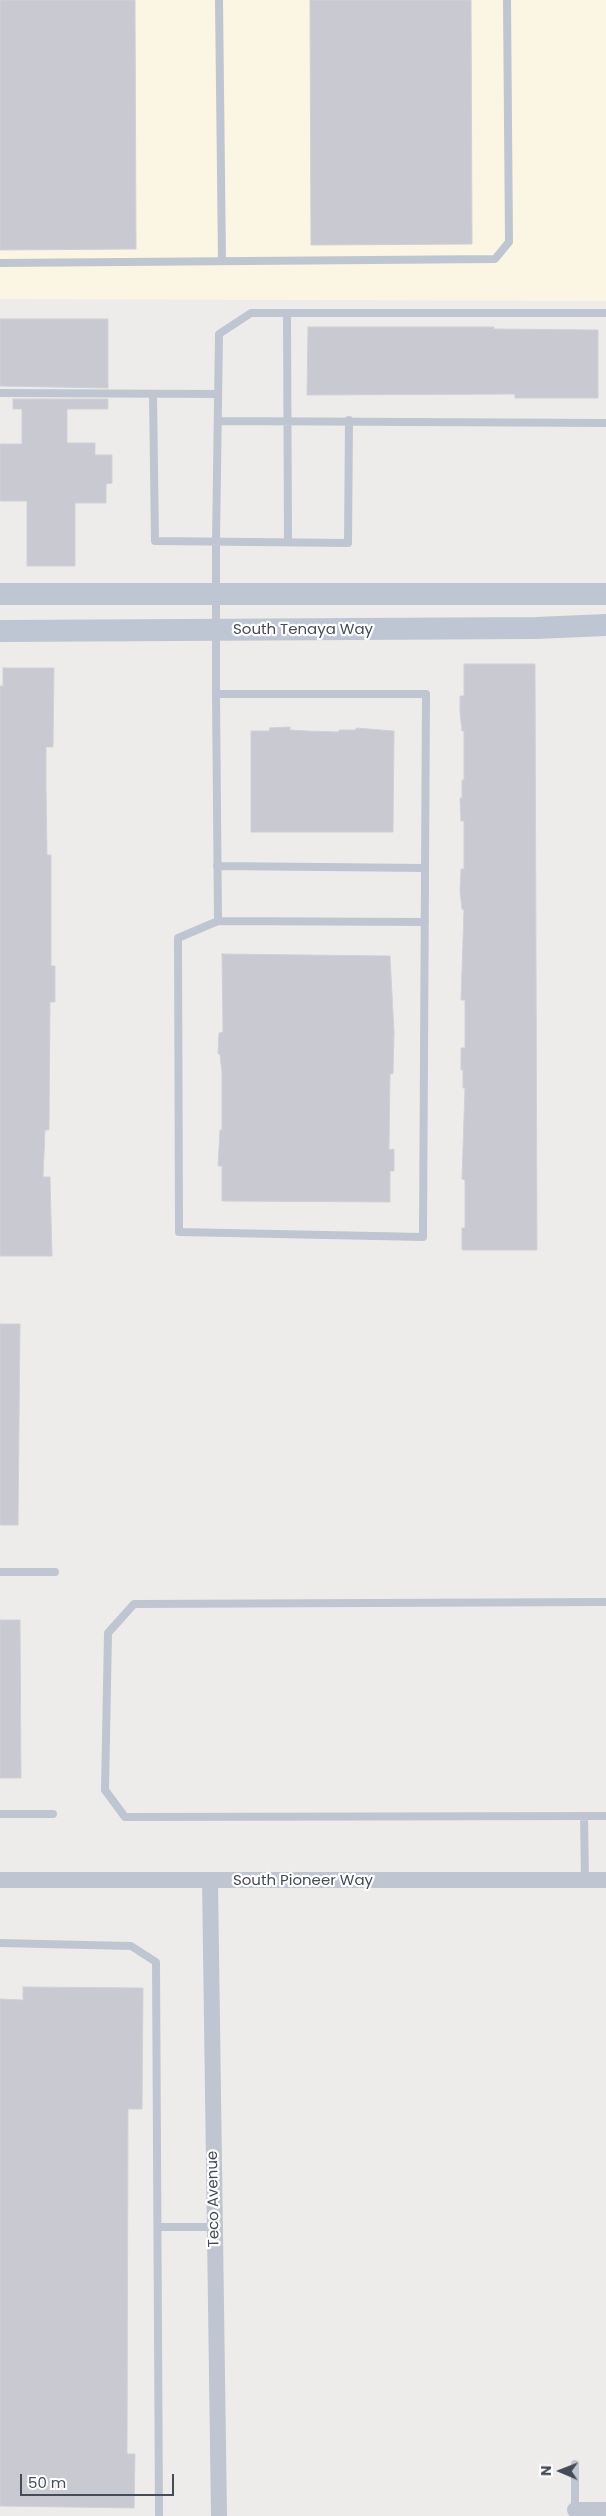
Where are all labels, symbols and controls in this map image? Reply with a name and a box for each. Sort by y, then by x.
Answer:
street label: South Tenaya Way [233,621,373,639]
street label: South Pioneer Way [233,1872,373,1890]
street label: Teco Avenue [204,2151,224,2247]
north arrow [536,2446,586,2496]
scale bar [22,2464,176,2496]
text: N [536,2465,556,2476]
text: 50 m [28,2472,66,2493]

